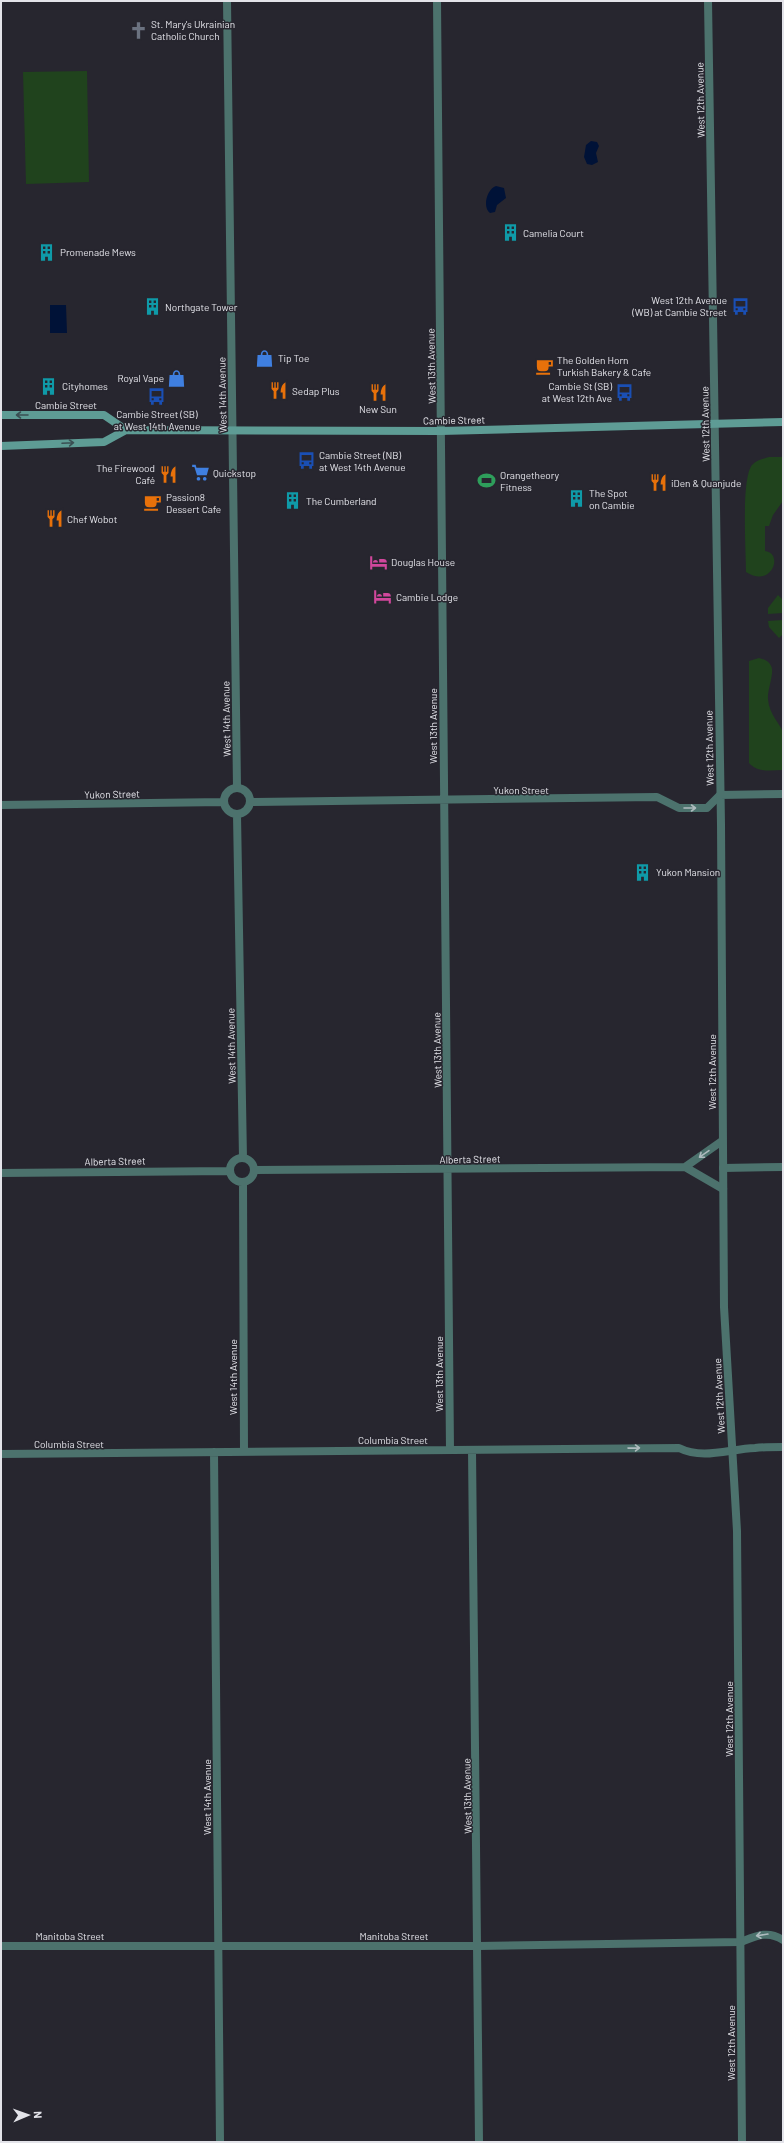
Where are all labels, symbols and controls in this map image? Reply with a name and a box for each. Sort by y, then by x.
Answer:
place label: St. Mary's Ukrainian Catholic Church [151,18,235,42]
church icon: St. Mary's Ukrainian Catholic Church [128,20,148,40]
street label: West 12th Avenue [693,62,707,138]
building icon: Camelia Court [500,223,520,243]
place label: Camelia Court [523,227,584,239]
building icon: Promenade Mews [37,242,57,262]
place label: Promenade Mews [60,246,136,258]
place label: West 12th Avenue (WB) at Cambie Street [631,294,727,318]
bus stop icon: West 12th Avenue (WB) at Cambie Street [730,296,750,316]
building icon: Northgate Tower [142,297,162,317]
place label: Northgate Tower [165,301,238,313]
street label: West 13th Avenue [424,328,438,404]
shop icon: Tip Toe [255,348,275,368]
place label: Tip Toe [278,352,309,364]
place label: The Golden Horn Turkish Bakery & Cafe [557,354,651,378]
cafe icon: The Golden Horn Turkish Bakery & Cafe [534,356,554,376]
street label: West 14th Avenue [215,357,229,433]
shop icon: Royal Vape [167,368,187,388]
place label: Royal Vape [117,372,164,384]
building icon: Cityhomes [39,376,59,396]
place label: Cityhomes [62,380,108,392]
place label: Cambie St (SB) at West 12th Ave [542,380,612,404]
restaurant icon: Sedap Plus [269,381,289,401]
restaurant icon: New Sun [368,382,388,402]
bus stop icon: Cambie St (SB) at West 12th Ave [615,382,635,402]
place label: Sedap Plus [292,385,340,397]
street label: West 12th Avenue [698,386,712,462]
bus stop icon: Cambie Street (SB) at West 14th Avenue [147,387,167,407]
street label: Cambie Street [35,399,97,411]
place label: New Sun [359,403,397,415]
place label: Cambie Street (SB) at West 14th Avenue [114,408,200,432]
one-way arrow [16,411,29,419]
street label: Cambie Street [423,413,485,427]
one-way arrow [61,439,74,447]
place label: Cambie Street (NB) at West 14th Avenue [319,449,406,473]
bus stop icon: Cambie Street (NB) at West 14th Avenue [296,451,316,471]
place label: The Firewood Café [96,462,155,486]
supermarket icon: Quickstop [190,463,210,483]
restaurant icon: The Firewood Café [158,464,178,484]
place label: Quickstop [213,467,256,479]
place label: Orangetheory Fitness [500,469,560,493]
sports icon: Orangetheory Fitness [477,471,497,491]
restaurant icon: iDen & Quanjude [648,473,668,493]
place label: iDen & Quanjude [671,477,741,489]
place label: The Spot on Cambie [589,487,635,511]
building icon: The Spot on Cambie [566,489,586,509]
place label: Passion8 Dessert Cafe [166,491,221,515]
building icon: The Cumberland [283,491,303,511]
cafe icon: Passion8 Dessert Cafe [143,493,163,513]
place label: The Cumberland [306,495,377,507]
restaurant icon: Chef Wobot [44,509,64,529]
place label: Chef Wobot [67,513,118,525]
hotel icon: Douglas House [368,552,388,572]
place label: Douglas House [391,556,455,568]
hotel icon: Cambie Lodge [373,587,393,607]
place label: Cambie Lodge [396,591,458,603]
street label: West 14th Avenue [219,681,233,757]
street label: West 13th Avenue [427,688,439,764]
street label: West 12th Avenue [702,710,716,786]
street label: Yukon Street [493,784,549,796]
street label: Yukon Street [84,788,140,800]
one-way arrow [683,804,696,812]
building icon: Yukon Mansion [633,862,653,882]
place label: Yukon Mansion [656,866,720,878]
street label: West 14th Avenue [224,1008,238,1084]
street label: West 13th Avenue [430,1012,444,1088]
street label: West 12th Avenue [706,1034,718,1110]
one-way arrow [699,1150,710,1158]
street label: Alberta Street [439,1152,501,1166]
street label: Alberta Street [84,1154,146,1168]
street label: West 13th Avenue [433,1336,445,1412]
street label: West 14th Avenue [227,1339,239,1415]
street label: West 12th Avenue [711,1358,727,1434]
street label: Columbia Street [358,1434,428,1446]
street label: Columbia Street [34,1438,104,1450]
one-way arrow [627,1444,640,1452]
street label: West 12th Avenue [723,1681,735,1757]
street label: West 13th Avenue [460,1758,474,1834]
street label: West 14th Avenue [201,1759,213,1835]
street label: Manitoba Street [35,1930,105,1942]
street label: Manitoba Street [359,1930,429,1942]
one-way arrow [756,1931,769,1939]
street label: West 12th Avenue [725,2005,737,2081]
north arrow [8,2095,48,2135]
text: N [32,2111,45,2119]

